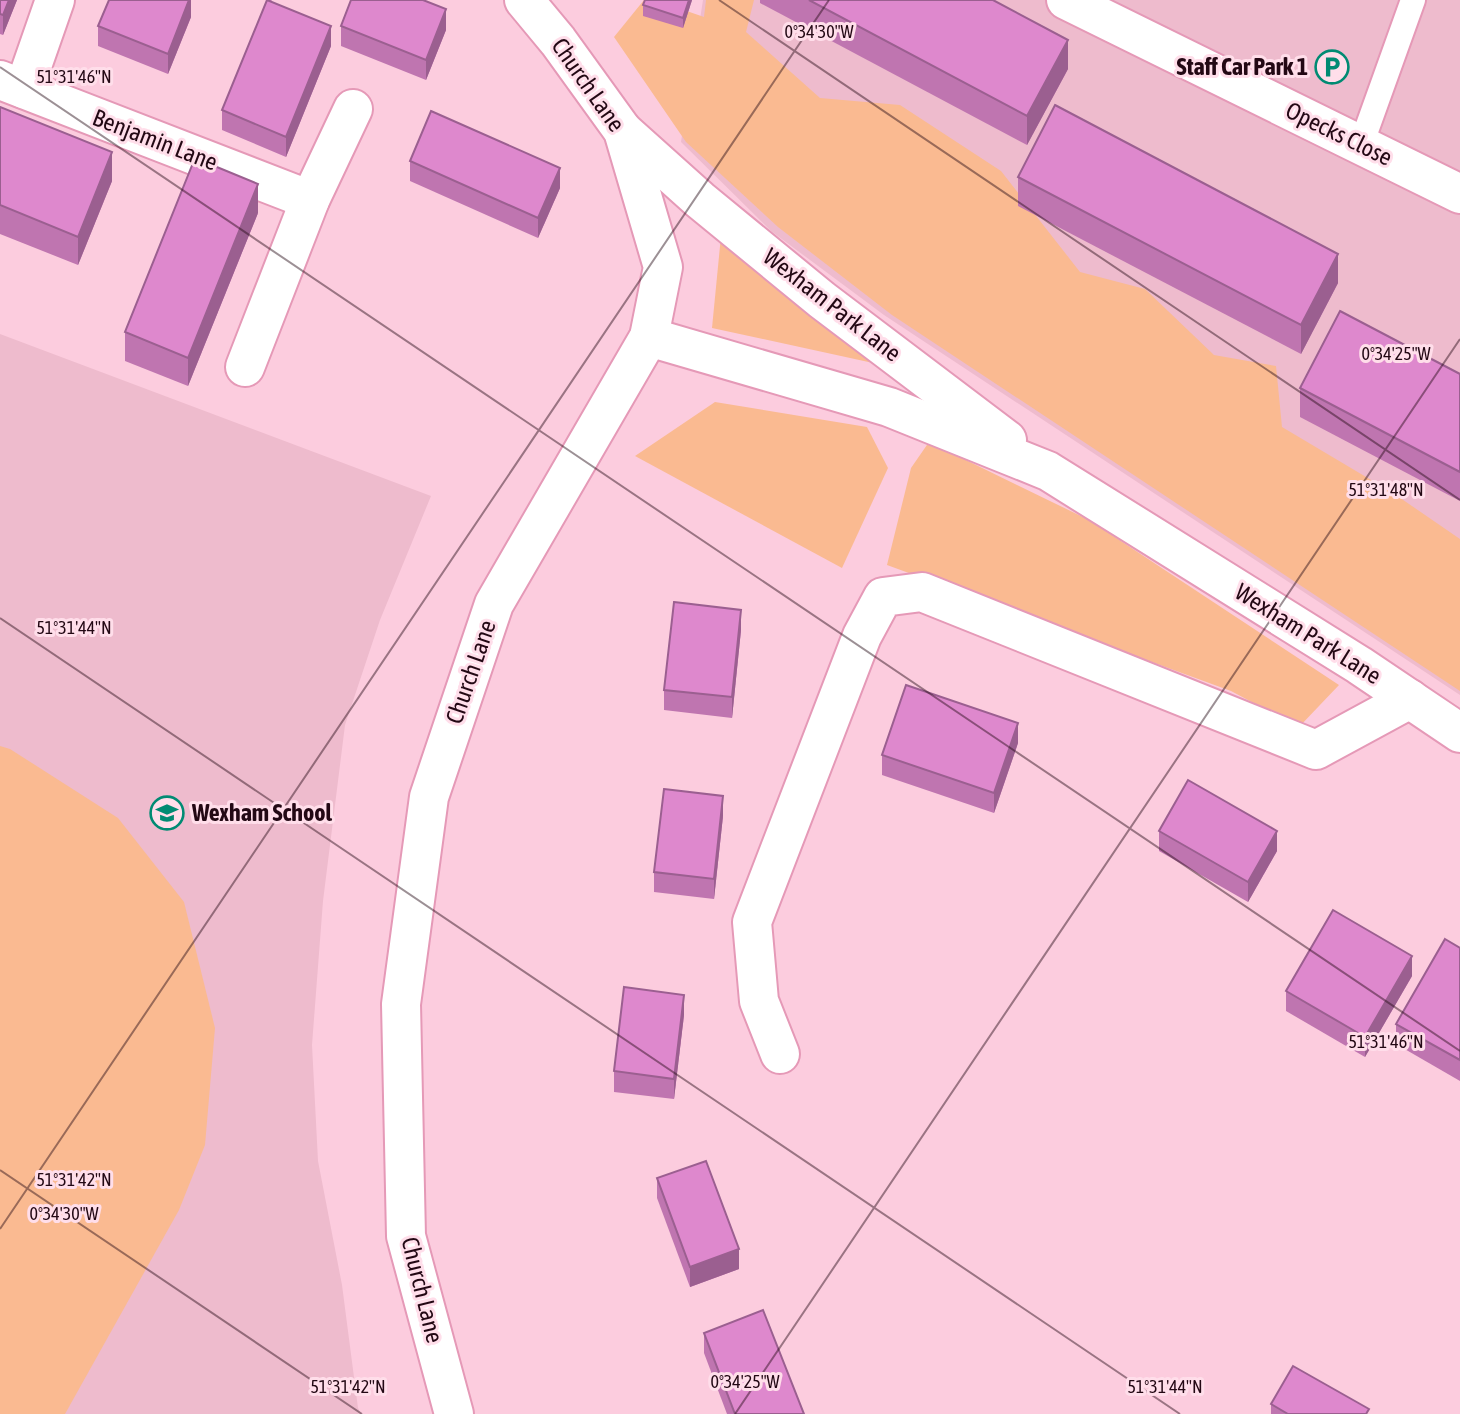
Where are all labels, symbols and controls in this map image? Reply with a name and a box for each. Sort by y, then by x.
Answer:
text: 0°34'30"W [784,21,854,42]
street label: Church Lane [546,33,630,137]
parking icon: Staff Car Park 1 [1313,48,1351,86]
place label: Staff Car Park 1 [1177,53,1308,80]
text: 51°31'46"N [36,66,112,87]
street label: Opecks Close [1282,96,1397,171]
street label: Benjamin Lane [89,103,221,176]
street label: Wexham Park Lane [758,243,906,367]
text: 0°34'25"W [1361,343,1431,364]
text: 51°31'48"N [1348,479,1424,500]
street label: Wexham Park Lane [1230,578,1386,689]
street label: Church Lane [440,616,501,727]
text: 51°31'44"N [36,617,112,638]
school or university icon: Wexham School [148,794,186,832]
place label: Wexham School [191,799,333,826]
text: 51°31'46"N [1348,1031,1424,1052]
text: 51°31'42"N [36,1169,112,1190]
text: 0°34'30"W [29,1203,99,1224]
street label: Church Lane [396,1234,449,1345]
text: 0°34'25"W [710,1371,780,1392]
text: 51°31'42"N [310,1376,386,1397]
text: 51°31'44"N [1127,1376,1203,1397]

